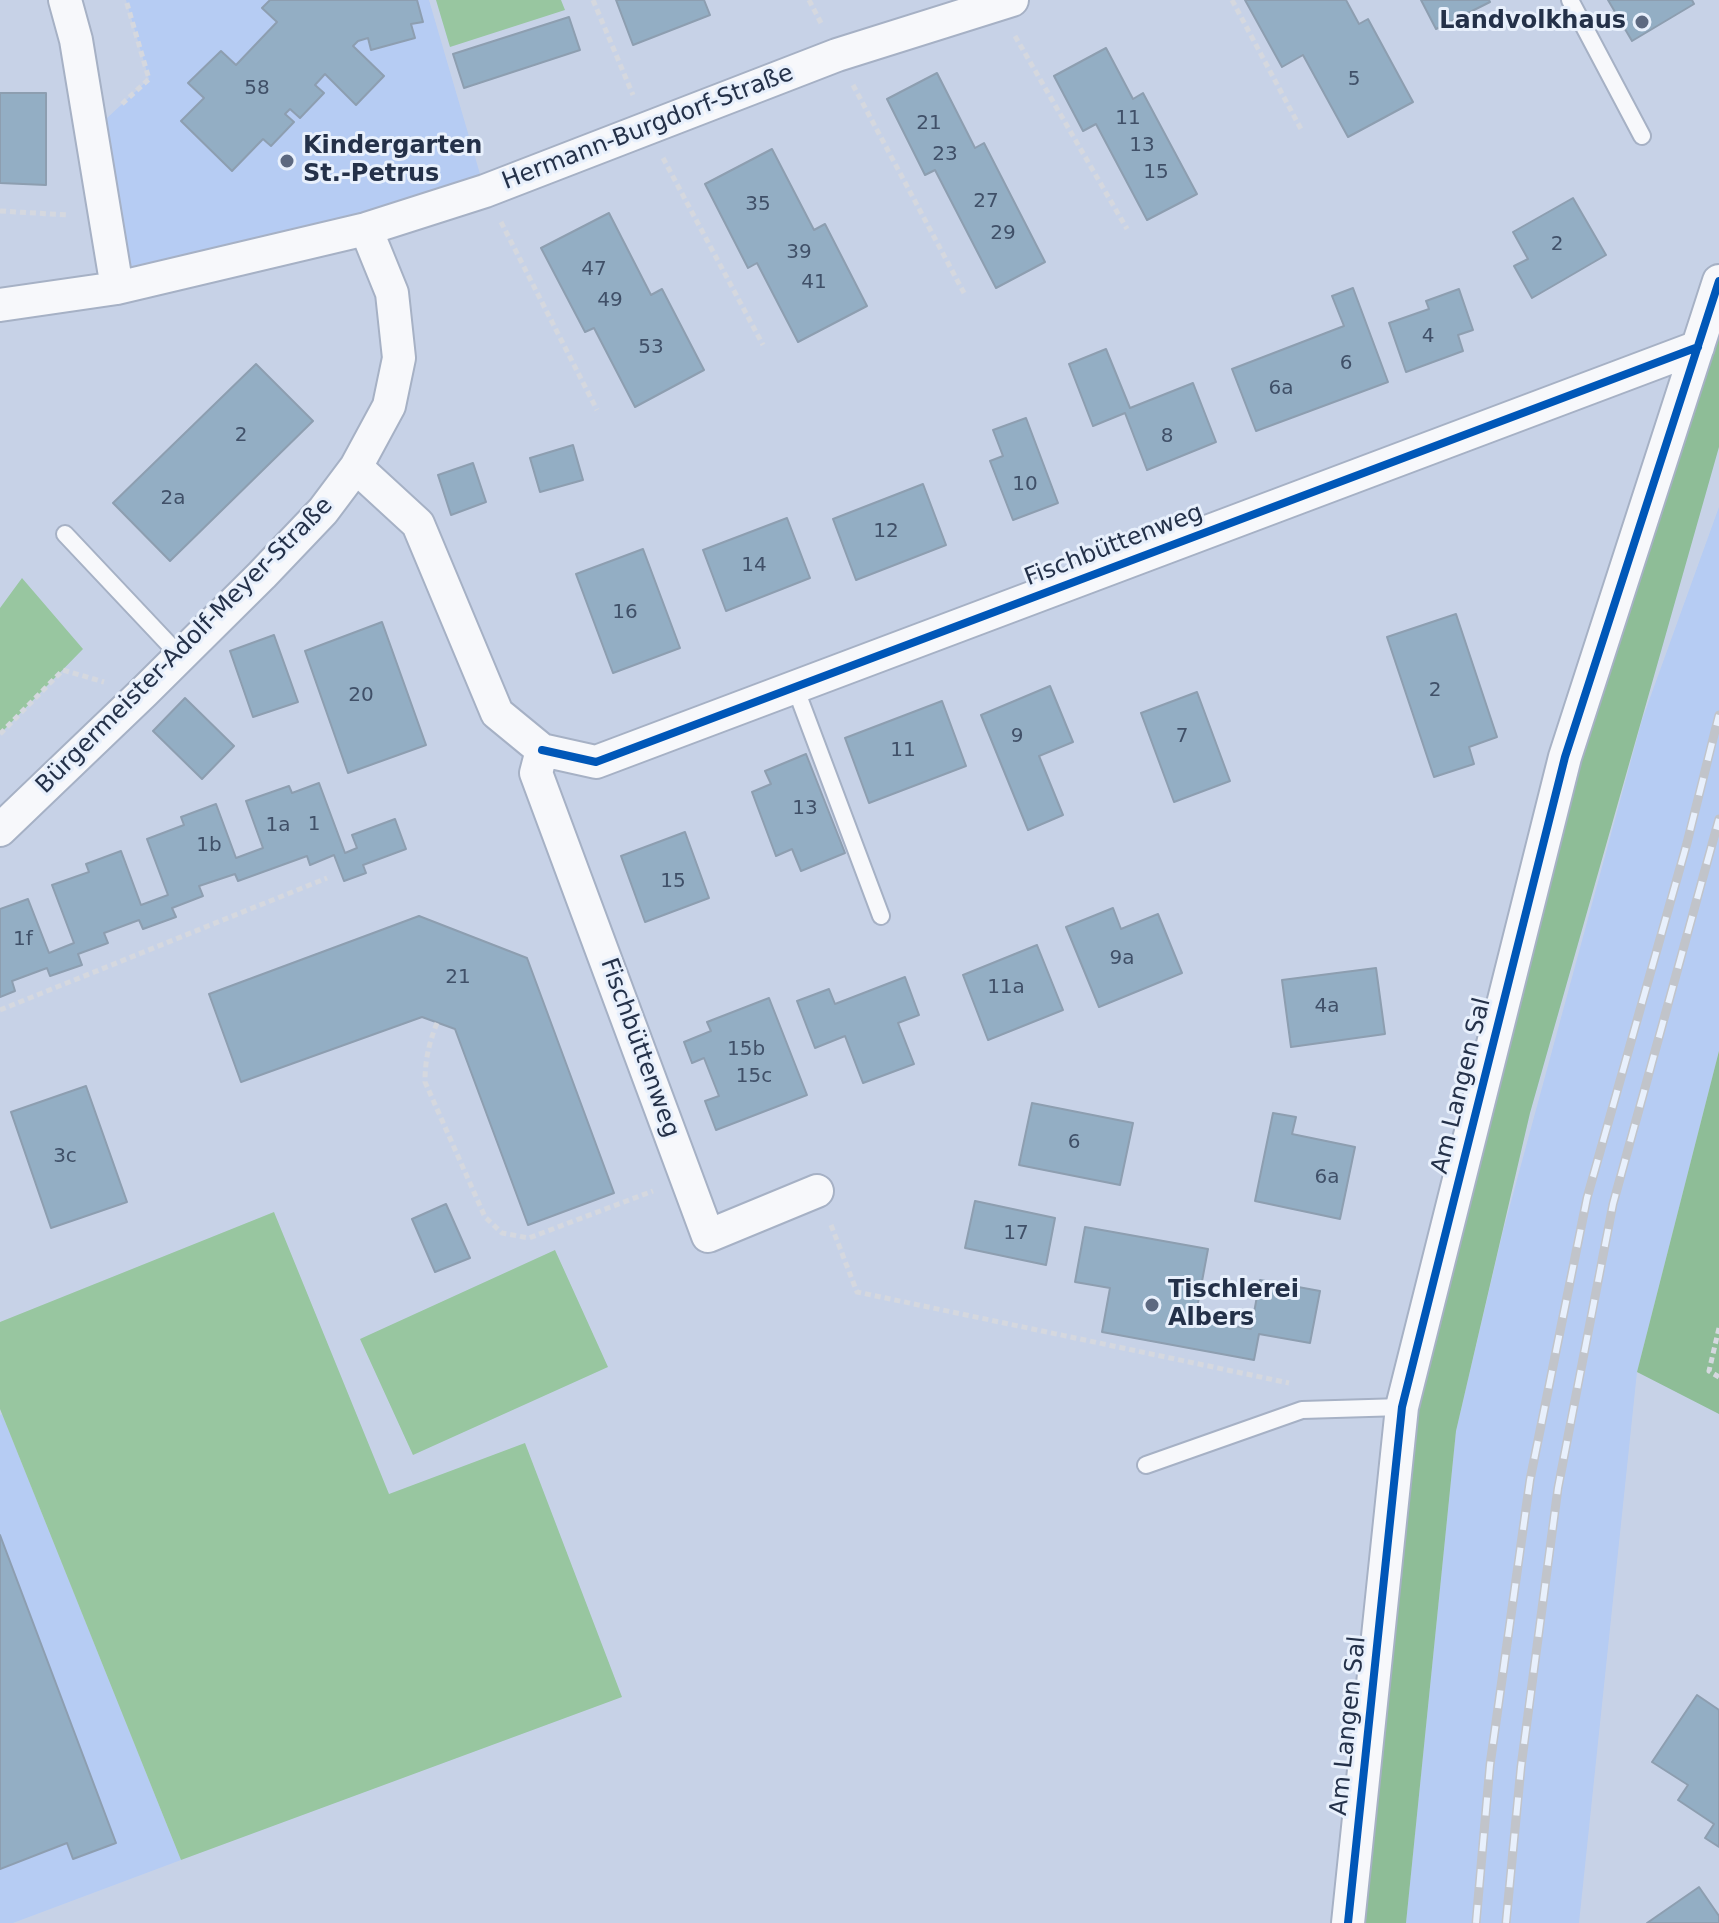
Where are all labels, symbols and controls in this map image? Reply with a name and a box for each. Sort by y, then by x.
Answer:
place label: Landvolkhaus [1439,8,1626,36]
marker: Landvolkhaus [1633,13,1651,31]
street label: Hermann-Burgdorf-Straße [498,59,798,197]
house number: 5 [1348,68,1360,92]
house number: 58 [244,77,270,101]
house number: 11 [1115,107,1141,131]
house number: 21 [916,112,942,136]
place label: Kindergarten St.-Petrus [303,133,482,189]
house number: 13 [1129,134,1155,158]
house number: 23 [932,143,958,167]
marker: Kindergarten St.-Petrus [278,152,296,170]
house number: 15 [1143,161,1169,185]
house number: 27 [973,190,999,214]
house number: 35 [745,193,771,217]
house number: 29 [990,222,1016,246]
house number: 2 [1551,233,1563,257]
house number: 39 [786,241,812,265]
house number: 47 [581,258,607,282]
house number: 41 [801,271,827,295]
house number: 49 [597,289,623,313]
house number: 4 [1422,325,1434,349]
house number: 53 [638,336,664,360]
house number: 6 [1340,352,1352,376]
house number: 6a [1269,377,1293,401]
house number: 2 [235,424,247,448]
house number: 8 [1161,425,1173,449]
house number: 10 [1012,473,1038,497]
house number: 2a [161,487,185,511]
street label: Bürgermeister-Adolf-Meyer-Straße [31,492,339,800]
street label: Fischbüttenweg [1021,499,1207,593]
house number: 12 [873,520,899,544]
house number: 14 [741,554,767,578]
house number: 16 [612,601,638,625]
house number: 2 [1429,679,1441,703]
house number: 20 [348,684,374,708]
house number: 9 [1011,725,1023,749]
house number: 7 [1176,725,1188,749]
house number: 11 [890,739,916,763]
house number: 13 [792,797,818,821]
house number: 1 [308,813,320,837]
house number: 1a [266,814,290,838]
house number: 1b [196,834,222,858]
house number: 15 [660,870,686,894]
house number: 1f [13,928,33,952]
house number: 9a [1110,947,1134,971]
street label: Fischbüttenweg [593,955,685,1141]
house number: 21 [445,966,471,990]
house number: 11a [987,976,1025,1000]
house number: 4a [1315,995,1339,1019]
street label: Am Langen Sal [1426,995,1498,1177]
house number: 15b [727,1038,765,1062]
house number: 15c [736,1065,772,1089]
house number: 6 [1068,1131,1080,1155]
house number: 3c [53,1145,77,1169]
house number: 6a [1315,1166,1339,1190]
house number: 17 [1003,1222,1029,1246]
place label: Tischlerei Albers [1168,1277,1299,1333]
marker: Tischlerei Albers [1143,1296,1161,1314]
street label: Am Langen Sal [1325,1635,1373,1817]

